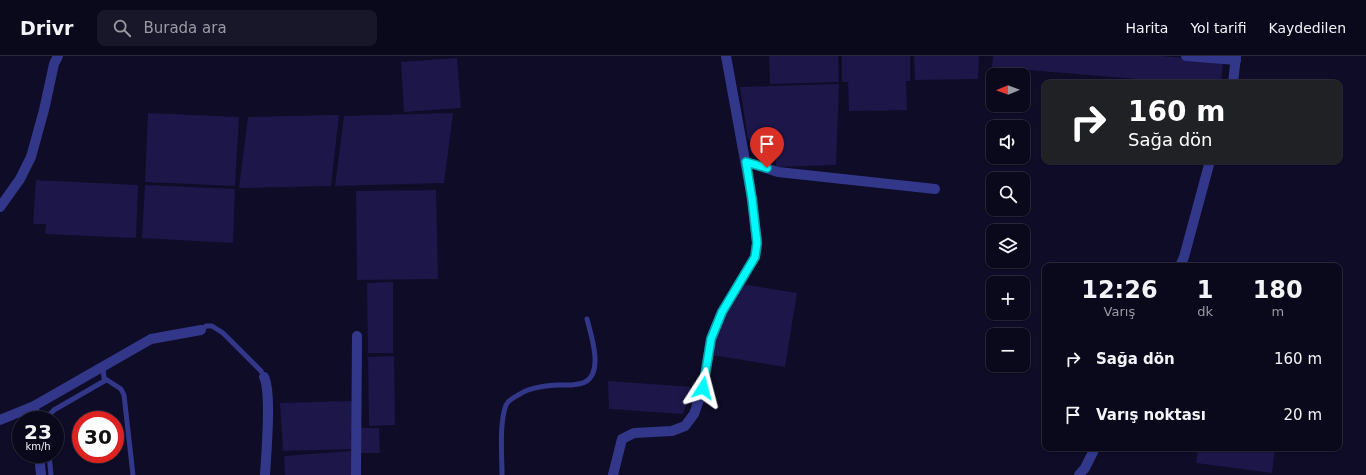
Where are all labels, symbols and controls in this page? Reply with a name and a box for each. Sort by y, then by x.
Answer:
search box [97,10,377,46]
text: Drivr [20,17,73,39]
icon: search [111,17,133,39]
text: Burada ara [143,19,227,37]
text: Harita [1126,20,1168,36]
text: Yol tarifi [1190,20,1247,36]
text: Kaydedilen [1269,20,1346,36]
north arrow [986,68,1030,112]
map controls [986,68,1030,372]
text: 160 m [1128,95,1225,128]
icon: right [1062,96,1114,148]
button: sound [986,120,1030,164]
pin [750,127,784,168]
text: Sağa dön [1128,129,1212,150]
icon: arrive [756,133,778,155]
button: search [986,172,1030,216]
button: layers [986,224,1030,268]
button: + [986,276,1030,320]
text: 12:26 [1081,276,1158,304]
text: 1 [1197,276,1213,304]
text: 180 [1253,276,1303,304]
text: Varış [1104,304,1135,319]
text: dk [1197,304,1213,319]
text: m [1271,304,1284,319]
button: − [986,328,1030,372]
icon: right [1062,348,1084,370]
text: Sağa dön [1096,350,1175,368]
text: 160 m [1274,350,1322,368]
position arrow [682,367,724,409]
icon: arrive [1062,404,1084,426]
text: Varış noktası [1096,406,1206,424]
text: 20 m [1284,406,1322,424]
speed limit sign: 30 [72,411,124,463]
text: 23 [24,420,52,444]
text: km/h [25,441,51,452]

